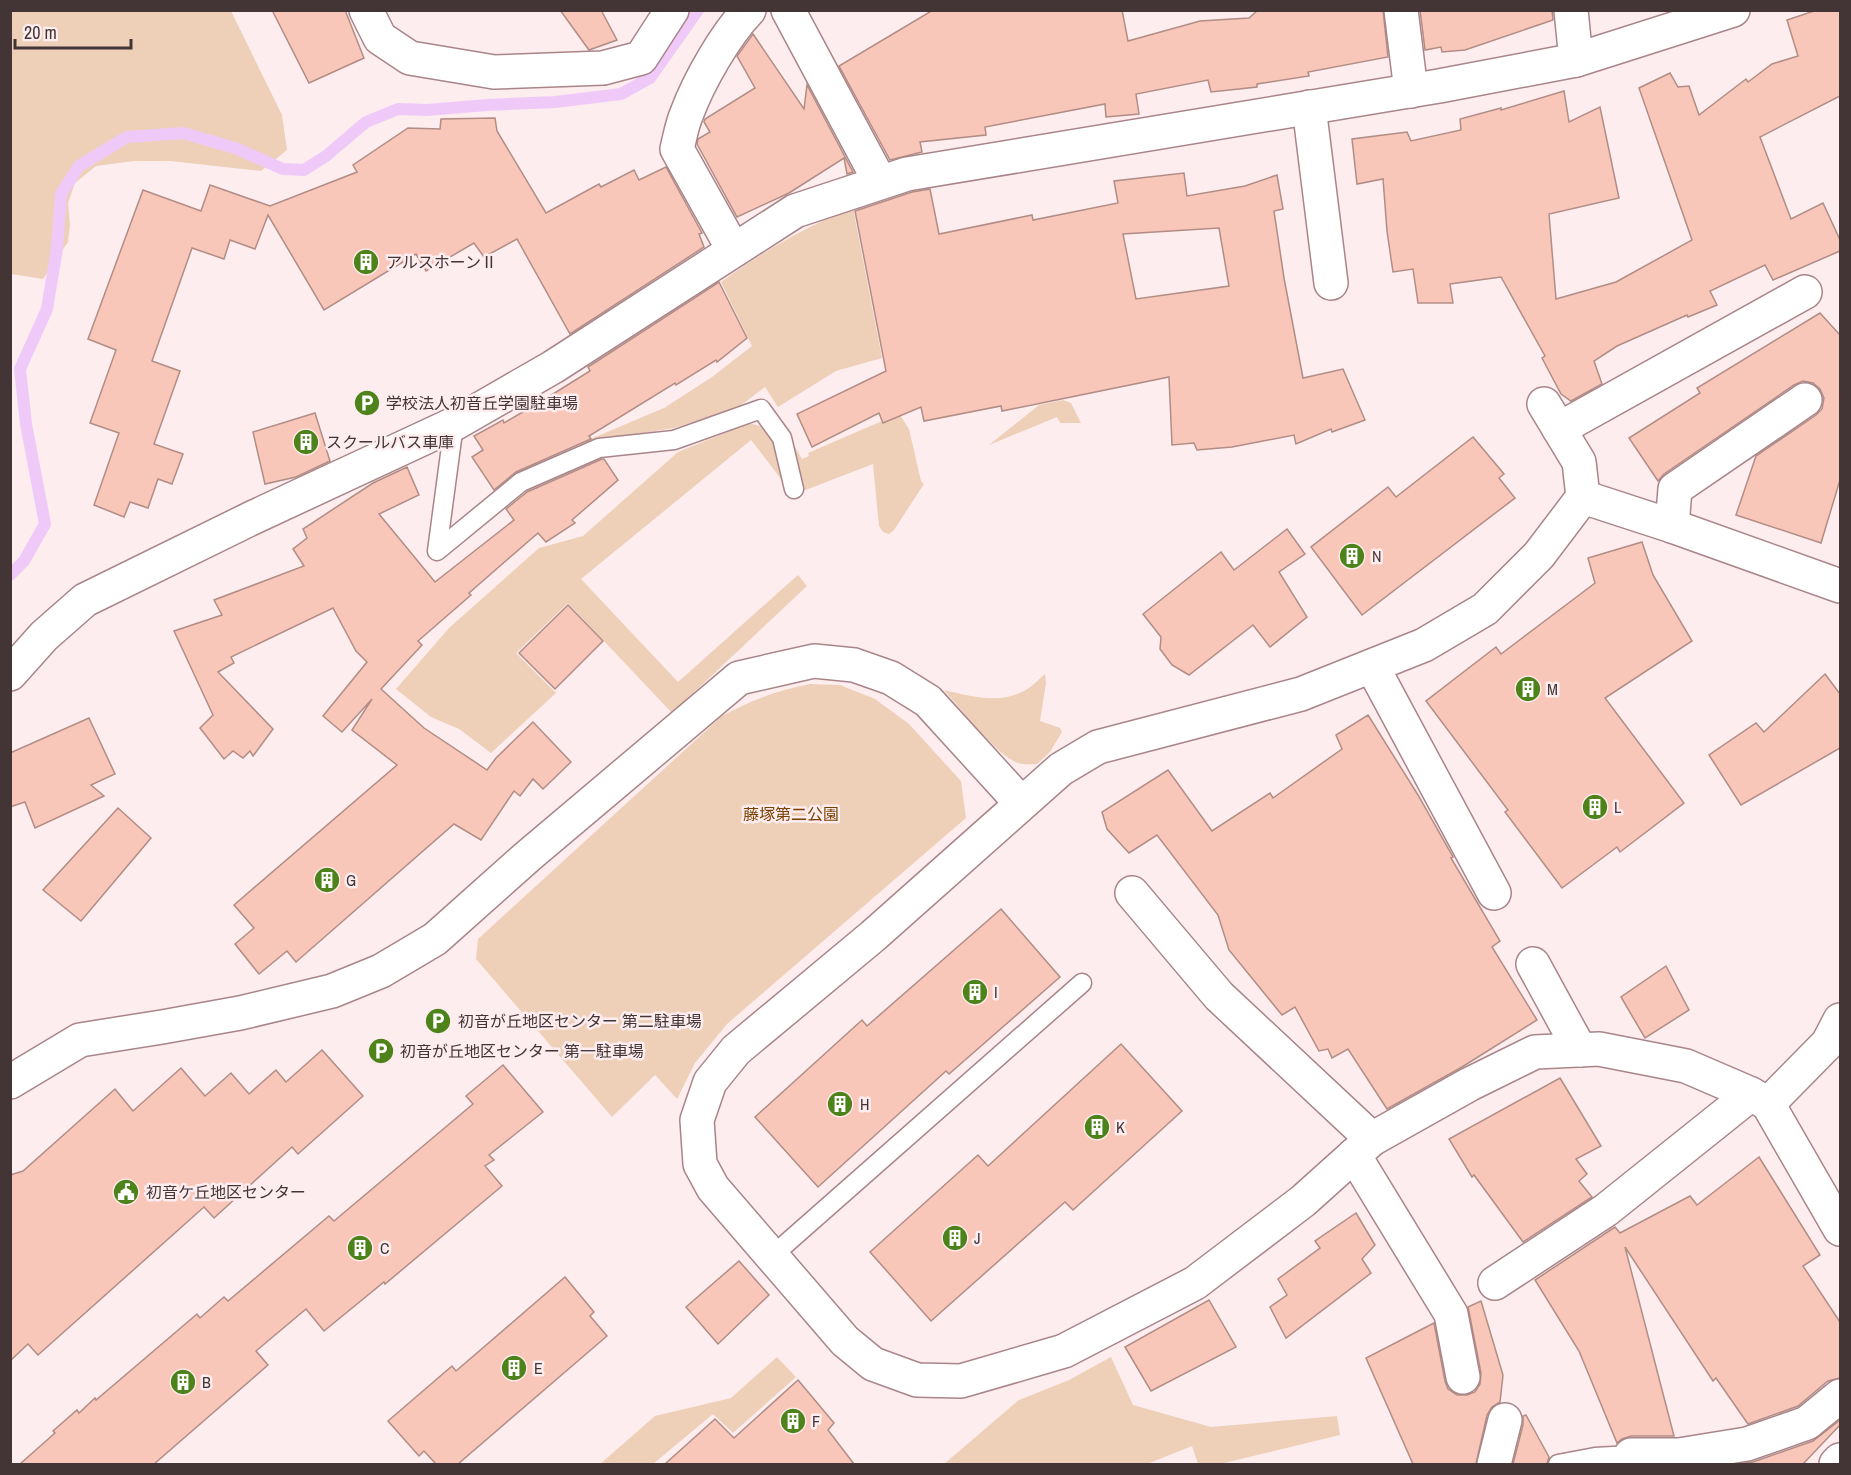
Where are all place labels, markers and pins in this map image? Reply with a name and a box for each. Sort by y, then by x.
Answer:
building icon: アルスホーンⅡ [351,247,381,277]
place label: アルスホーンⅡ [386,251,497,273]
parking icon: 学校法人初音丘学園駐車場 [352,388,382,418]
place label: 学校法人初音丘学園駐車場 [386,392,578,414]
building icon: スクールバス車庫 [291,427,321,457]
place label: スクールバス車庫 [326,431,454,453]
building icon: N [1337,541,1367,571]
place label: N [1372,545,1381,567]
building icon: M [1513,674,1543,704]
place label: M [1547,678,1558,700]
building icon: L [1580,792,1610,822]
place label: L [1614,796,1622,818]
building icon: G [312,865,342,895]
place label: G [346,869,356,891]
building icon: I [960,977,990,1007]
place label: I [994,981,998,1003]
parking icon: 初音が丘地区センター 第二駐車場 [423,1006,453,1036]
place label: 初音が丘地区センター 第二駐車場 [458,1010,702,1032]
parking icon: 初音が丘地区センター 第一駐車場 [366,1036,396,1066]
place label: 初音が丘地区センター 第一駐車場 [400,1040,644,1062]
building icon: H [825,1089,855,1119]
place label: H [860,1093,869,1115]
building icon: K [1082,1112,1112,1142]
place label: K [1116,1116,1125,1138]
public building icon: 初音ケ丘地区センター [111,1177,141,1207]
place label: 初音ケ丘地区センター [146,1181,306,1203]
building icon: J [940,1223,970,1253]
place label: J [974,1227,981,1249]
building icon: C [345,1233,375,1263]
place label: C [380,1237,389,1259]
building icon: E [499,1353,529,1383]
place label: E [534,1357,543,1379]
building icon: B [168,1367,198,1397]
place label: B [202,1371,211,1393]
building icon: F [778,1406,808,1436]
place label: F [812,1410,820,1432]

